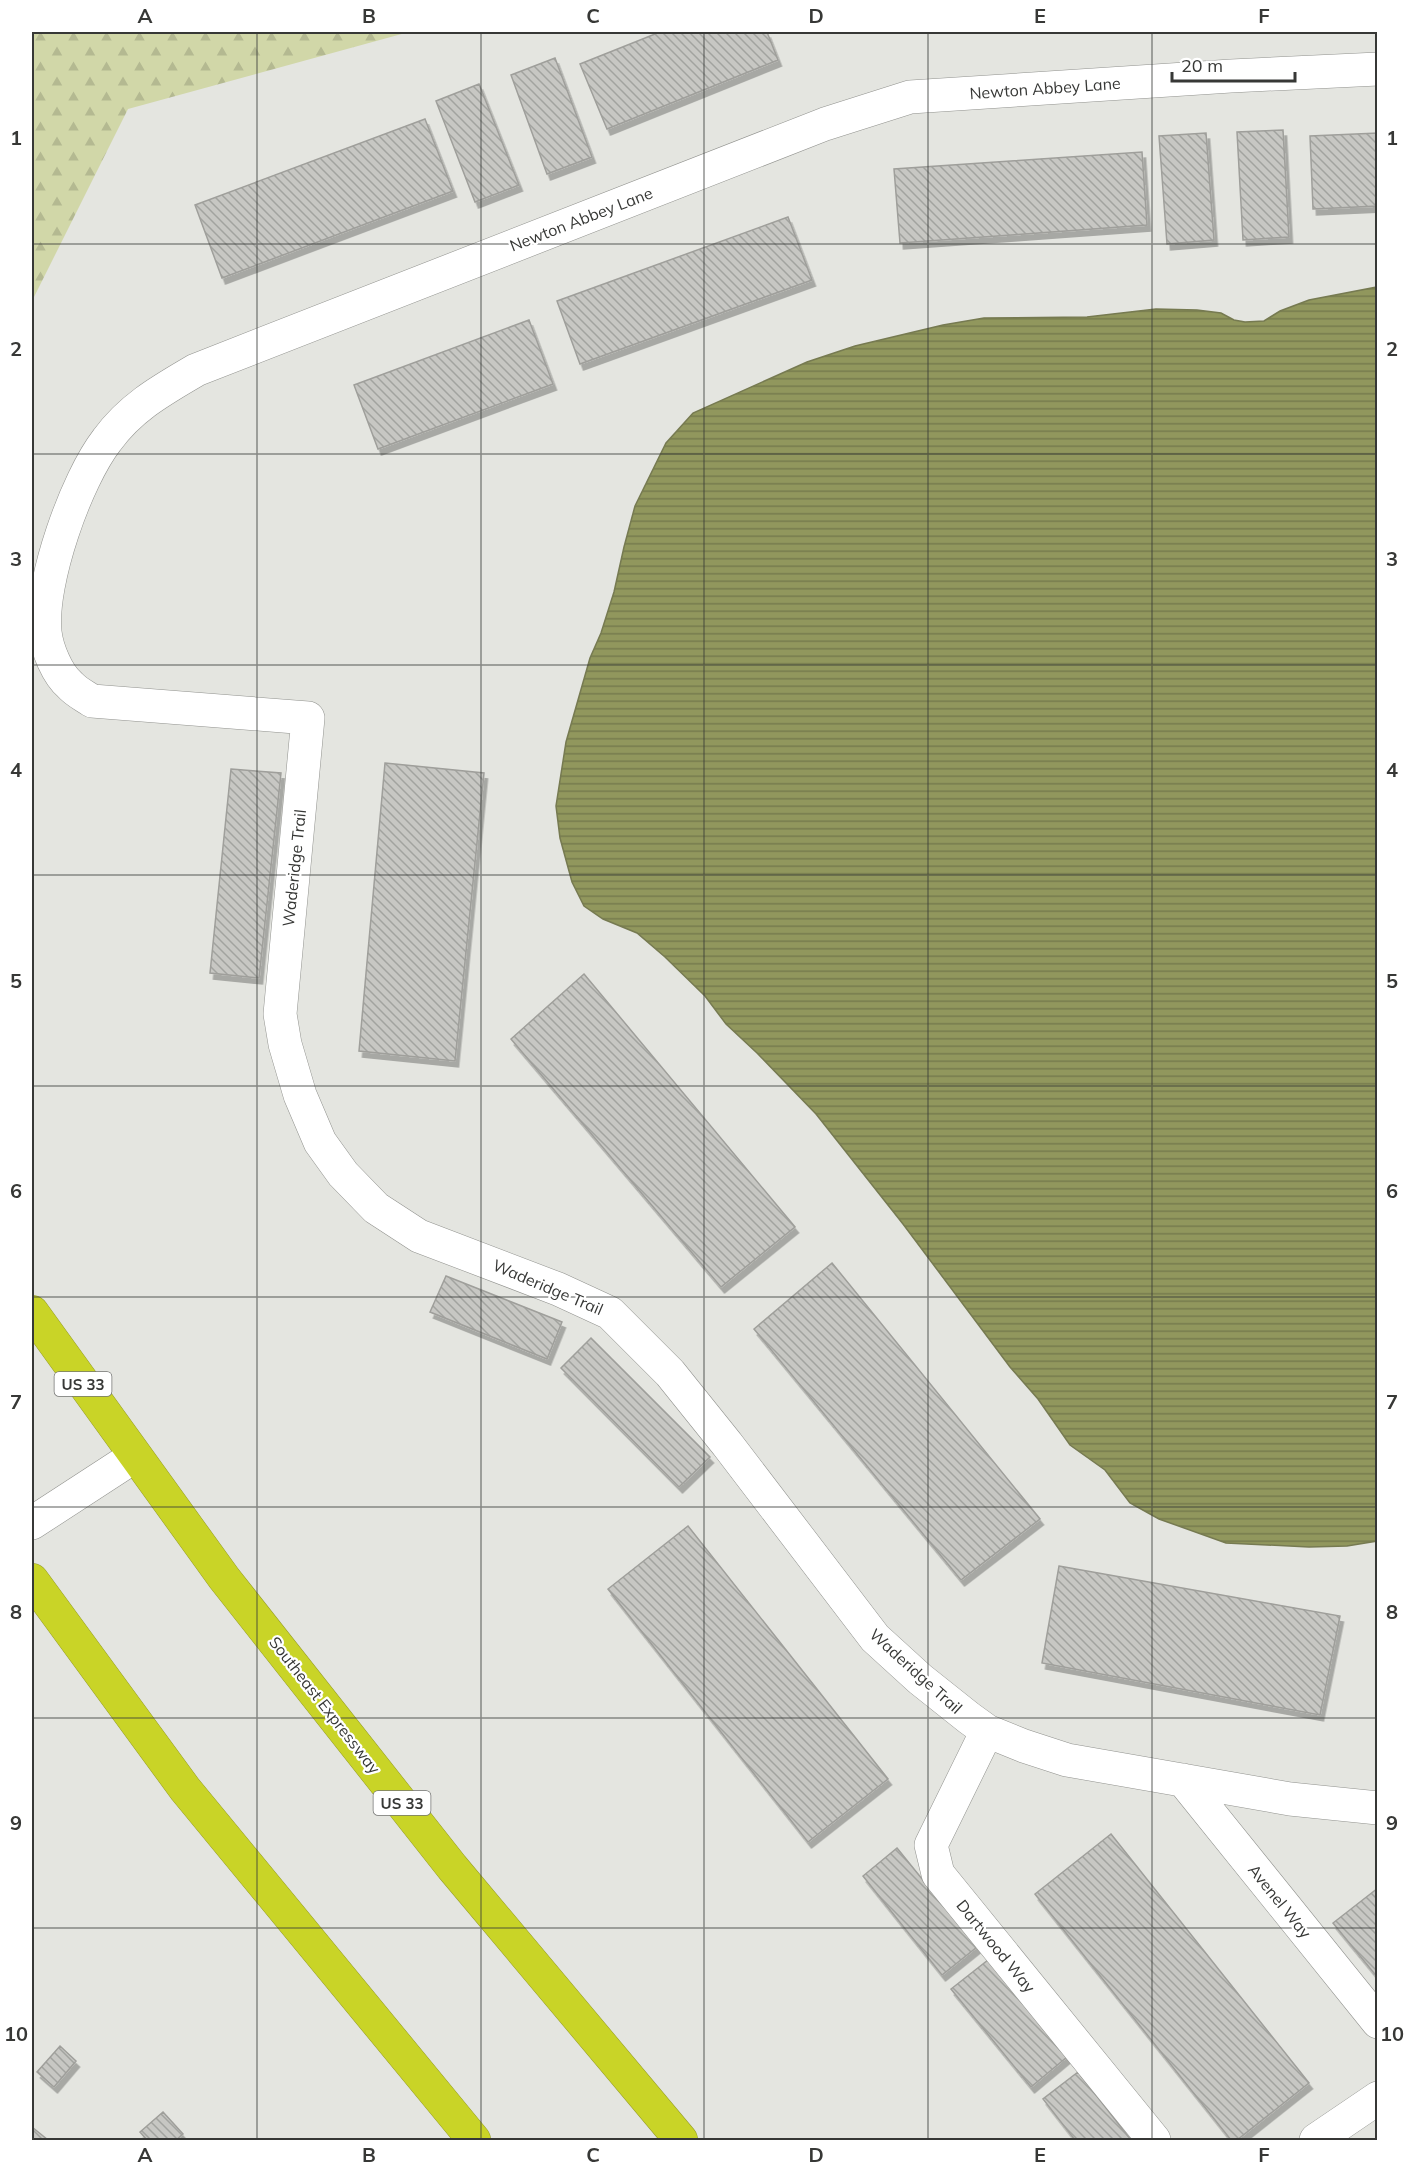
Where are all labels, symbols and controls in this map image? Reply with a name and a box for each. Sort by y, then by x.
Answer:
text: A [138,3,153,28]
text: B [362,3,376,28]
text: C [586,3,600,28]
text: D [808,3,824,28]
text: E [1034,3,1046,28]
text: F [1258,3,1270,28]
scale bar [1172,45,1295,83]
text: 20 m [1181,54,1223,77]
street label: Newton Abbey Lane [969,73,1121,103]
text: 1 [10,125,22,150]
text: 1 [1386,125,1398,150]
street label: Newton Abbey Lane [507,183,655,255]
text: 2 [10,336,22,361]
text: 2 [1386,336,1398,361]
text: 3 [10,546,22,571]
text: 3 [1386,546,1398,571]
text: 4 [10,757,22,782]
text: 4 [1386,757,1398,782]
street label: Waderidge Trail [278,808,310,928]
text: 5 [10,968,22,993]
text: 5 [1386,968,1398,993]
text: 6 [10,1178,22,1203]
text: 6 [1386,1178,1398,1203]
street label: Waderidge Trail [490,1255,606,1319]
road number: US 33 [54,1372,112,1396]
text: 7 [10,1389,22,1414]
text: 7 [1386,1389,1398,1414]
text: 8 [10,1599,22,1624]
text: 8 [1386,1599,1398,1624]
street label: Waderidge Trail [865,1624,967,1718]
street label: Southeast Expressway [265,1632,385,1778]
road number: US 33 [374,1791,430,1815]
text: 9 [10,1810,22,1835]
text: 9 [1386,1810,1398,1835]
street label: Avenel Way [1244,1860,1316,1942]
street label: Dartwood Way [952,1895,1040,1997]
text: 10 [4,2021,28,2046]
text: 10 [1380,2021,1404,2046]
text: A [138,2142,153,2167]
text: B [362,2142,376,2167]
text: C [586,2142,600,2167]
text: D [808,2142,824,2167]
text: E [1034,2142,1046,2167]
text: F [1258,2142,1270,2167]

